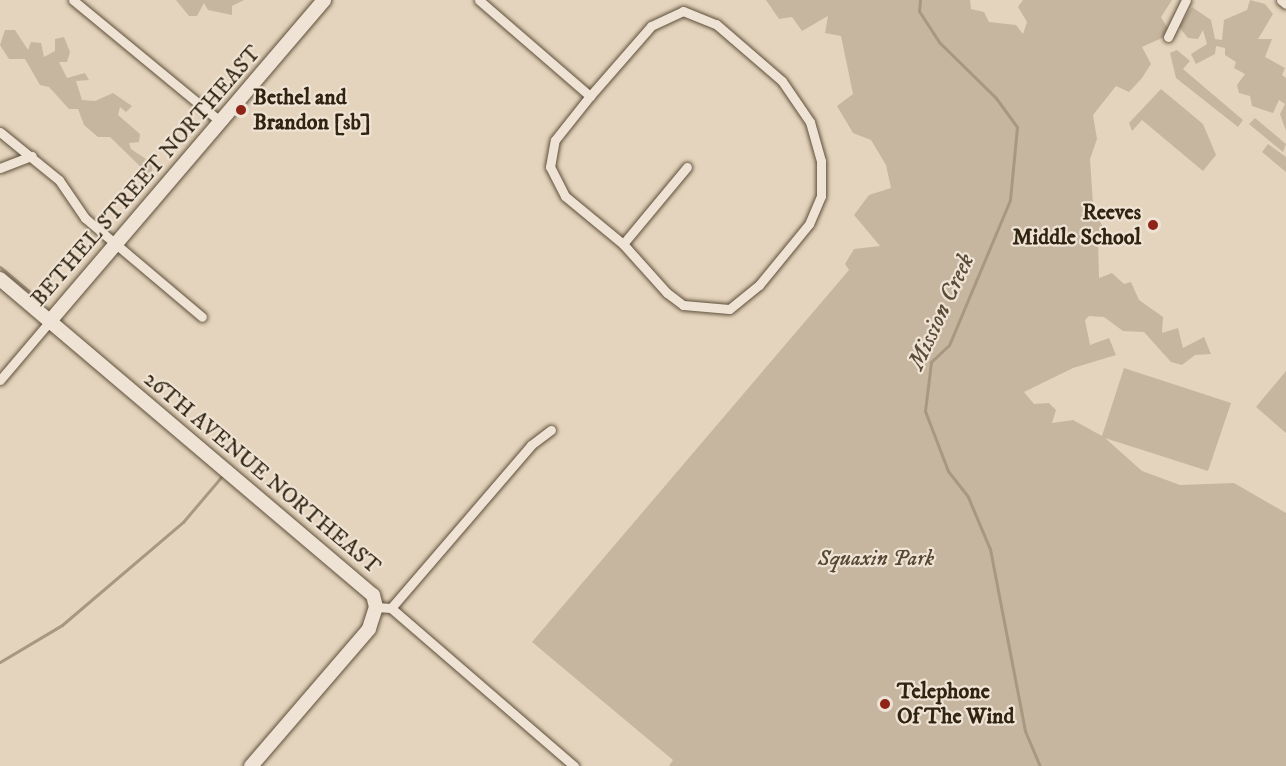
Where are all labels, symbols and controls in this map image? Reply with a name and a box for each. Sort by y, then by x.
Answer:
street label: BETHEL STREET NORTHEAST [26,40,266,312]
place label: Bethel and Brandon [sb] [253,84,371,136]
marker: Bethel and Brandon [sb] [234,103,248,117]
place label: Reeves Middle School [1013,199,1141,250]
marker: Reeves Middle School [1146,218,1160,232]
water label: Mission Creek [903,249,981,375]
street label: 26TH AVENUE NORTHEAST [138,366,386,580]
park label: Squaxin Park [818,546,934,572]
place label: Telephone Of The Wind [897,678,1014,730]
marker: Telephone Of The Wind [878,697,892,711]

